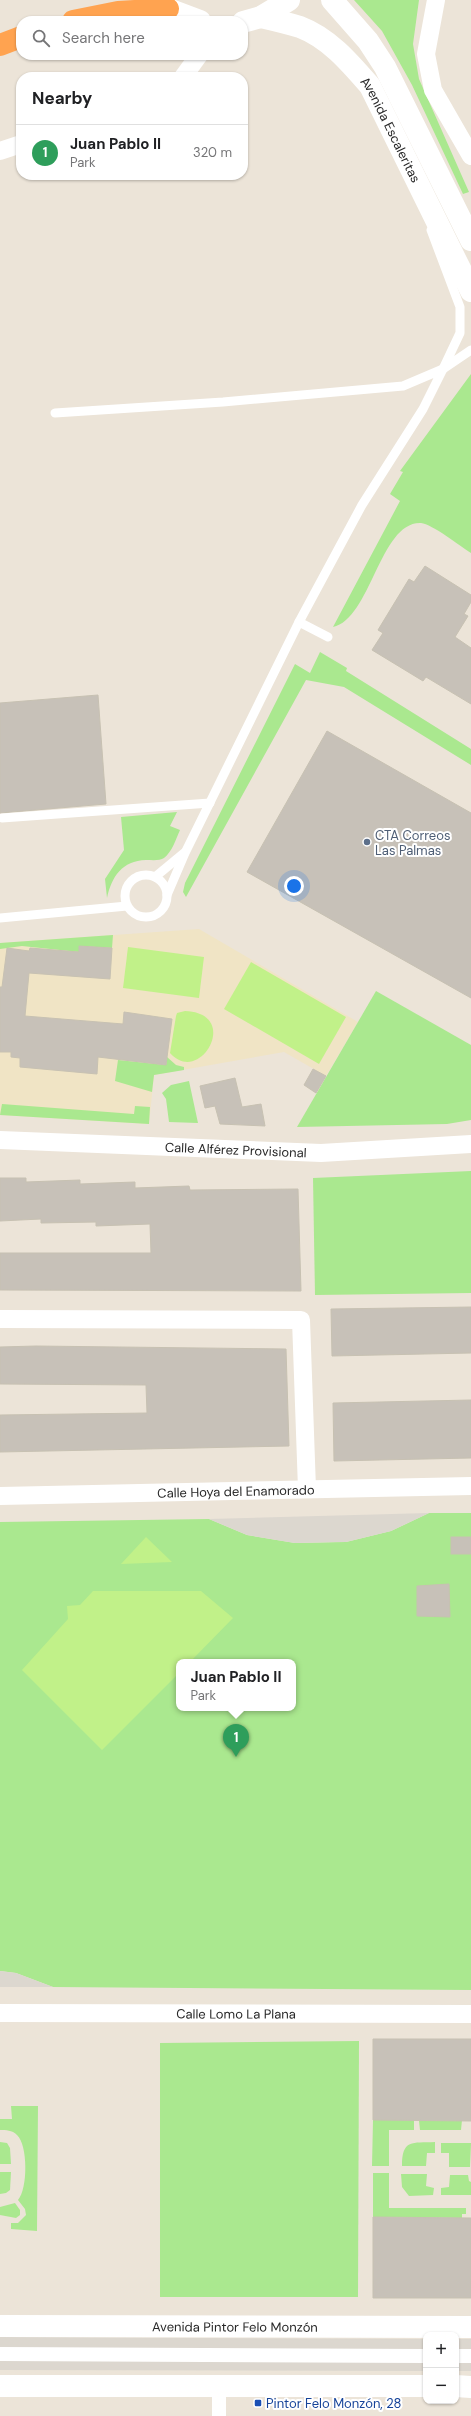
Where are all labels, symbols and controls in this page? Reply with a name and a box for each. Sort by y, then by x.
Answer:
search box [16,16,248,60]
icon: search [30,27,52,49]
text: Search here [62,28,145,48]
street label: Avenida Escaleritas [357,73,424,186]
text: Nearby [32,87,92,109]
text: Juan Pablo II [70,134,161,154]
text: 1 [43,144,47,161]
text: 320 m [193,144,232,161]
text: Park [70,154,96,171]
place label: CTA Correos Las Palmas [375,827,450,859]
marker: CTA Correos Las Palmas [362,837,372,847]
your location [284,876,304,896]
street label: Calle Alférez Provisional [165,1139,307,1161]
street label: Calle Hoya del Enamorado [157,1481,315,1502]
popup [176,1659,296,1711]
text: Juan Pablo II [190,1667,282,1687]
text: Park [190,1687,216,1704]
pin: 1 [223,1724,249,1757]
street label: Calle Lomo La Plana [176,2005,296,2023]
street label: Avenida Pintor Felo Monzón [152,2318,318,2336]
map controls [423,2332,459,2404]
button: + [423,2332,459,2368]
button: − [423,2368,459,2404]
place label: Pintor Felo Monzón, 28 [266,2395,401,2412]
marker: Pintor Felo Monzón, 28 [253,2398,263,2408]

